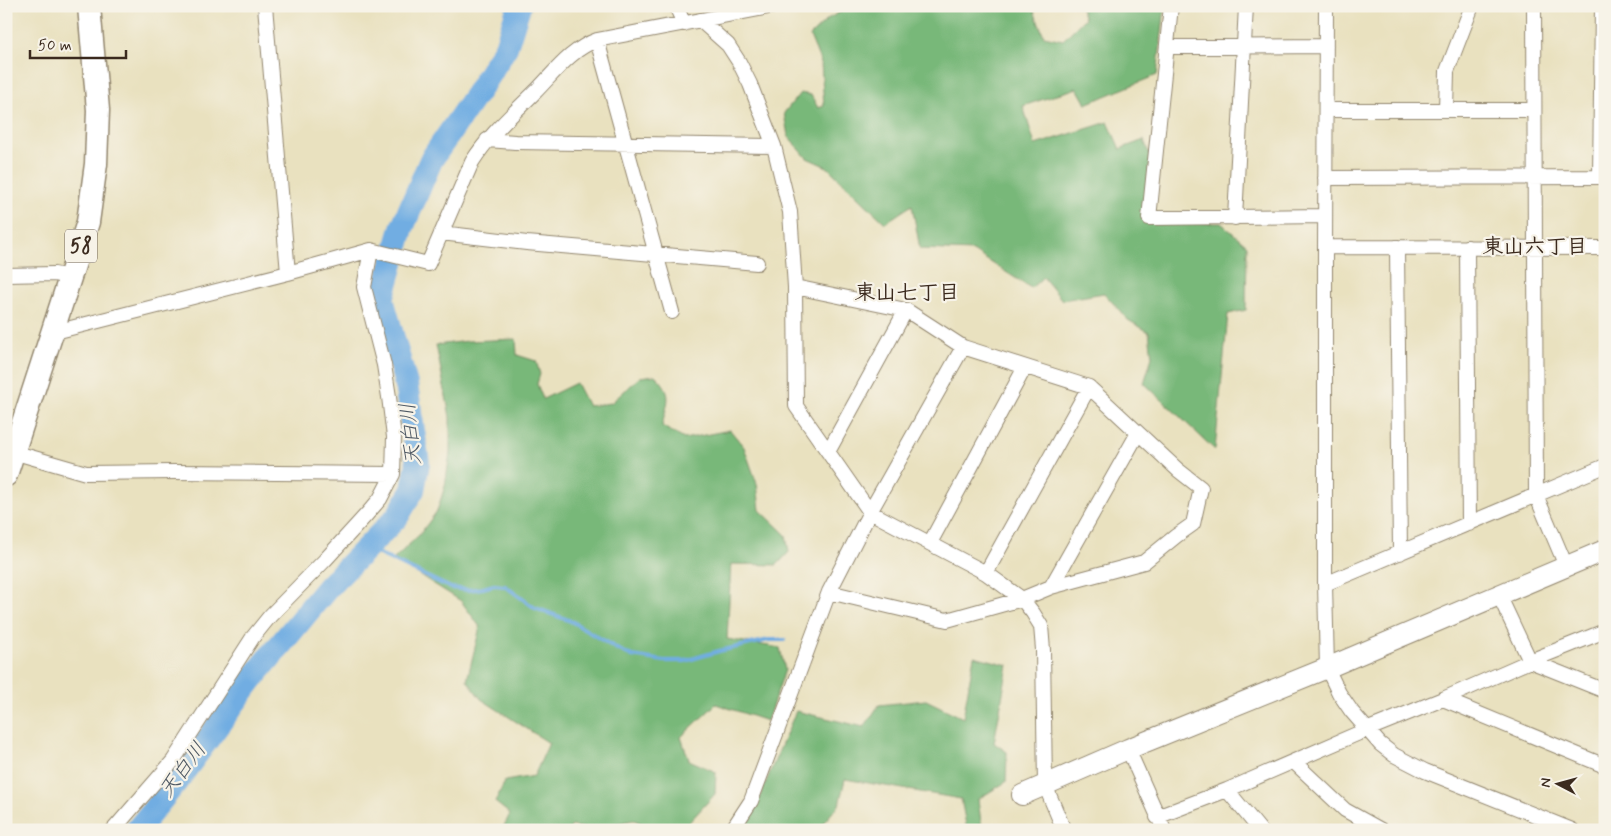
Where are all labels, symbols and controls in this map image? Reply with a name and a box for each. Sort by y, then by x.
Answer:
scale bar [30,28,126,60]
text: 50 m [38,36,72,56]
road number: 58 [65,230,97,262]
district label: 東山六丁目 [1483,233,1588,261]
district label: 東山七丁目 [855,279,960,307]
water label: 天白川 [394,401,428,467]
water label: 天白川 [153,736,213,804]
north arrow [1534,758,1584,808]
text: N [1537,777,1556,788]

